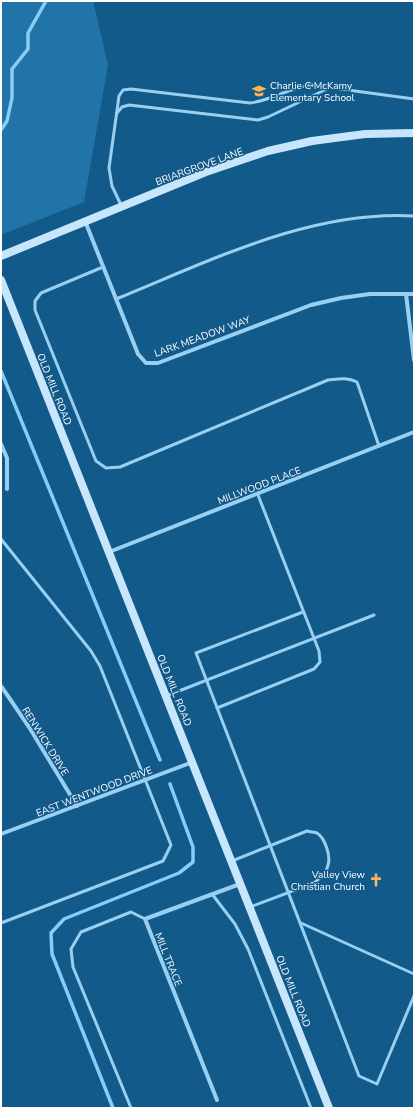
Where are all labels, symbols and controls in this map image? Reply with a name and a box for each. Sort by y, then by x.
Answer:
place label: Charlie C McKamy Elementary School [270,79,355,105]
school or university icon: Charlie C McKamy Elementary School [251,83,267,99]
street label: BRIARGROVE LANE [154,145,245,189]
street label: LARK MEADOW WAY [152,313,253,361]
street label: OLD MILL ROAD [33,351,75,427]
street label: MILLWOOD PLACE [216,463,303,508]
street label: OLD MILL ROAD [153,652,195,728]
street label: RENWICK DRIVE [18,705,72,779]
street label: EAST WENTWOOD DRIVE [34,763,155,821]
place label: Valley View Christian Church [291,868,366,894]
church icon: Valley View Christian Church [368,872,384,888]
street label: MILL TRACE [151,930,185,989]
street label: OLD MILL ROAD [272,953,314,1029]

